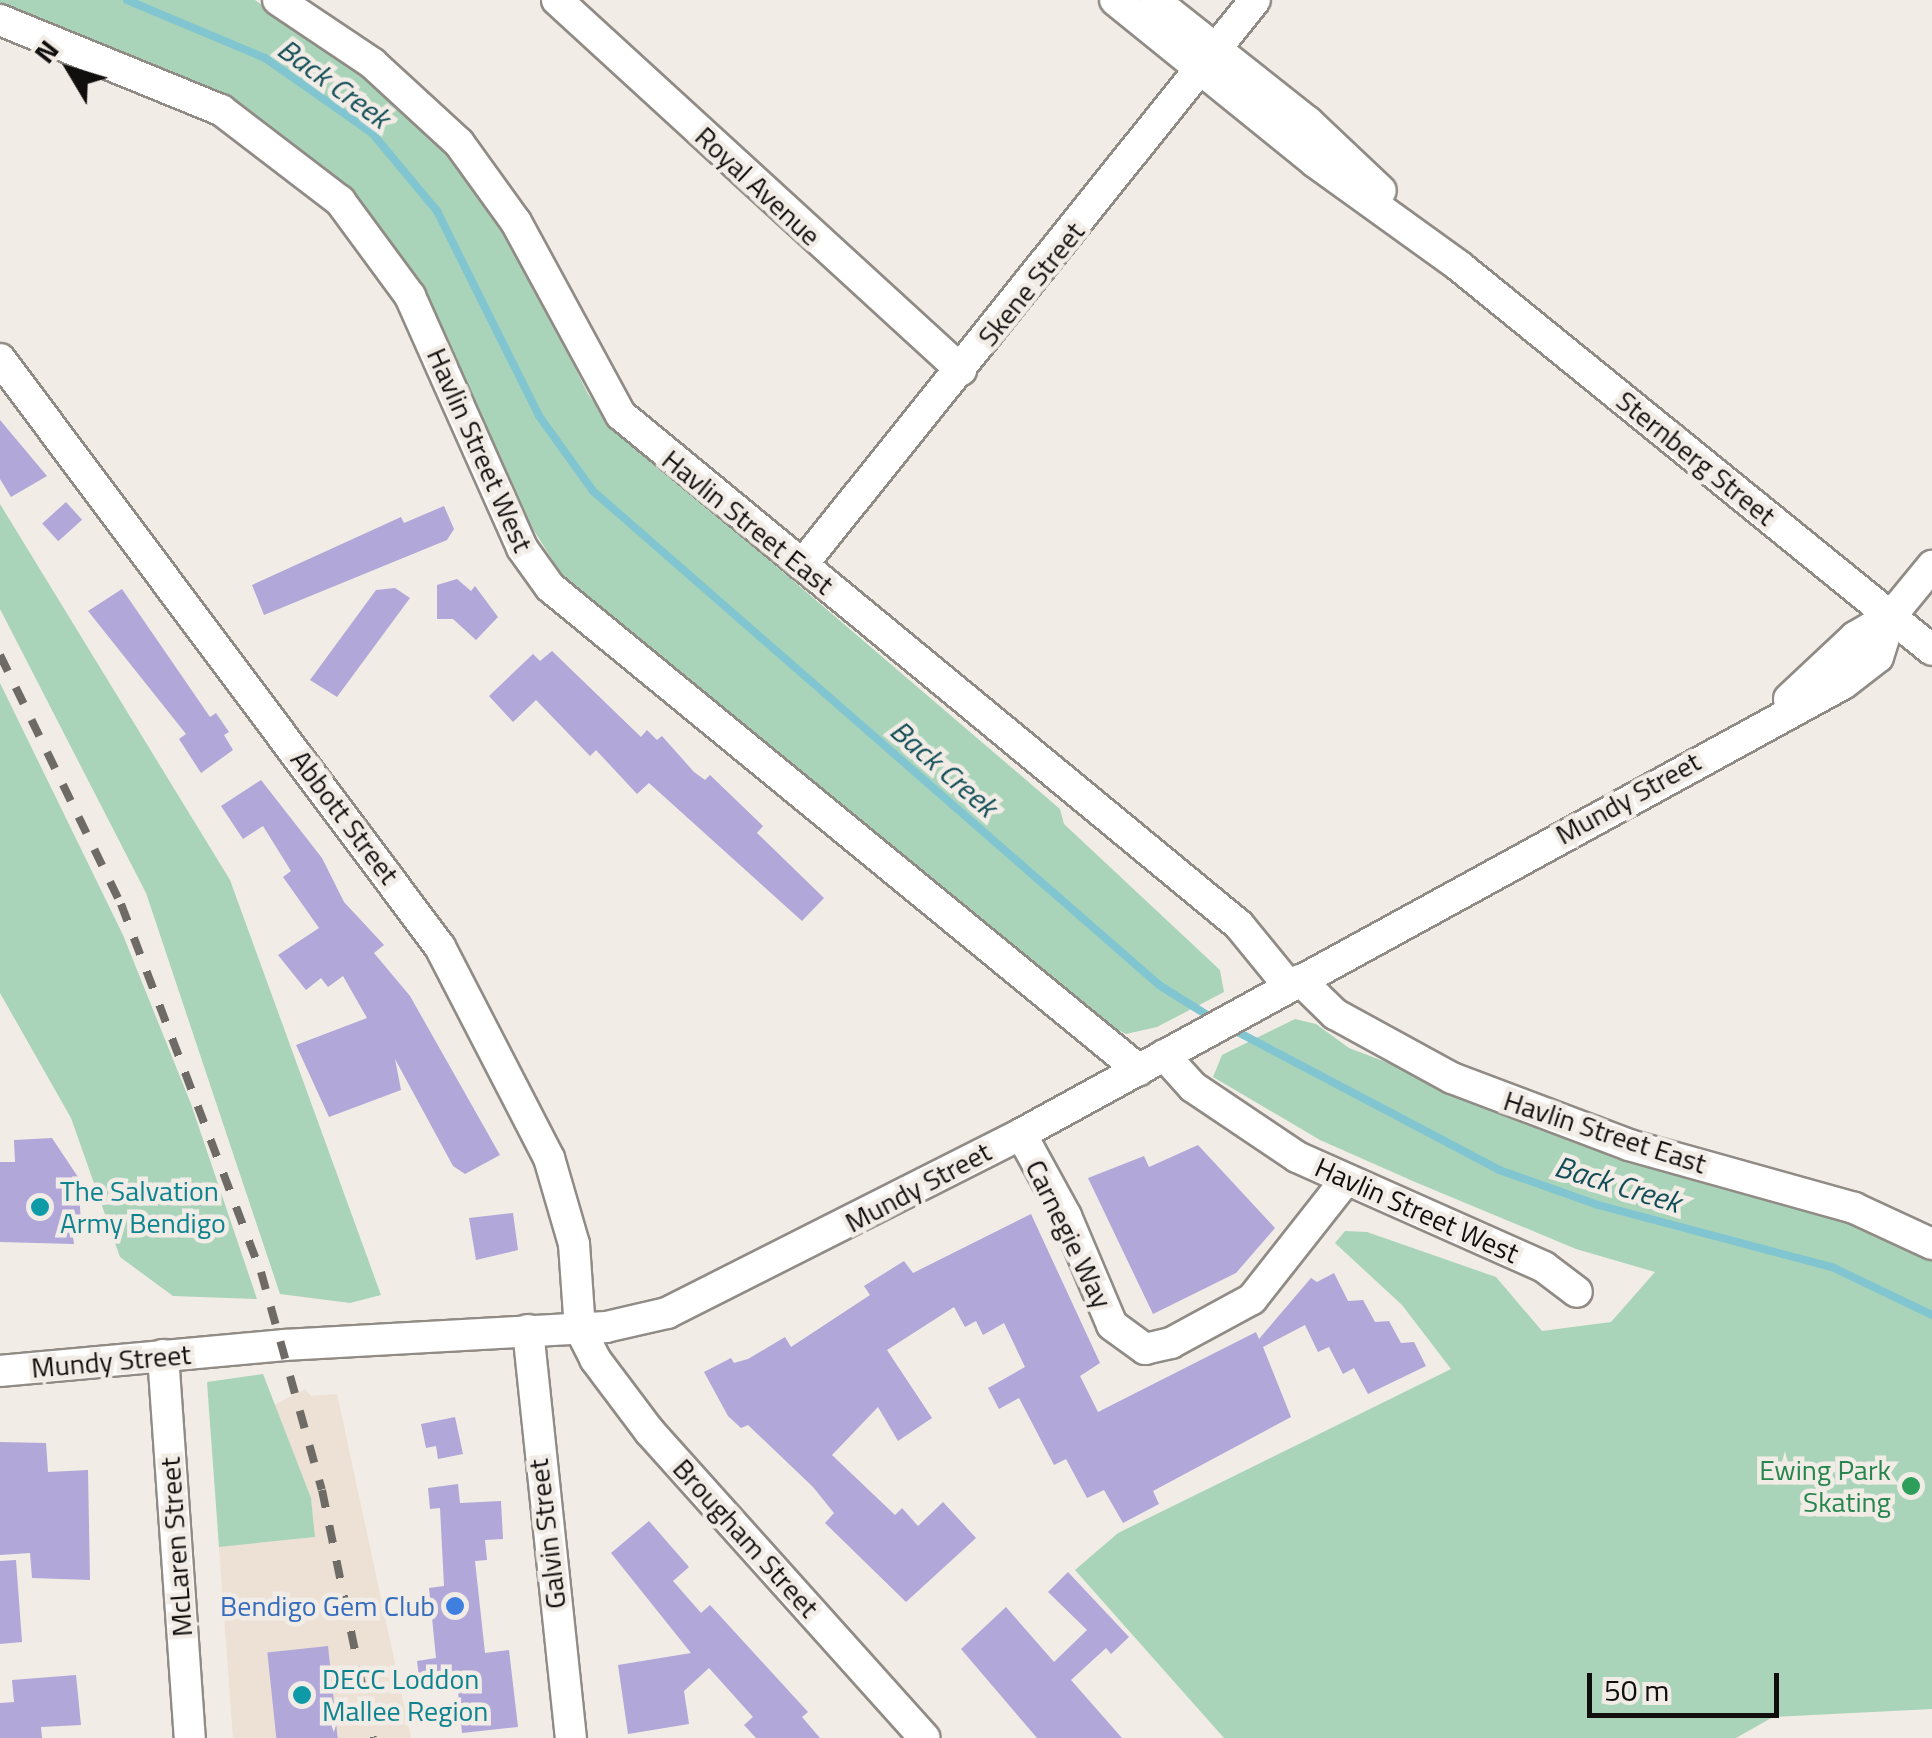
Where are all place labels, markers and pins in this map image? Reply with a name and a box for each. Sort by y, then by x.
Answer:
place label: The Salvation Army Bendigo [60,1174,226,1240]
marker: The Salvation Army Bendigo [29,1196,51,1218]
place label: Ewing Park Skating [1759,1453,1891,1519]
marker: Ewing Park Skating [1900,1475,1922,1497]
place label: Bendigo Gem Club [220,1589,435,1623]
marker: Bendigo Gem Club [444,1595,466,1617]
place label: DECC Loddon Mallee Region [322,1662,488,1728]
marker: DECC Loddon Mallee Region [291,1684,313,1706]

